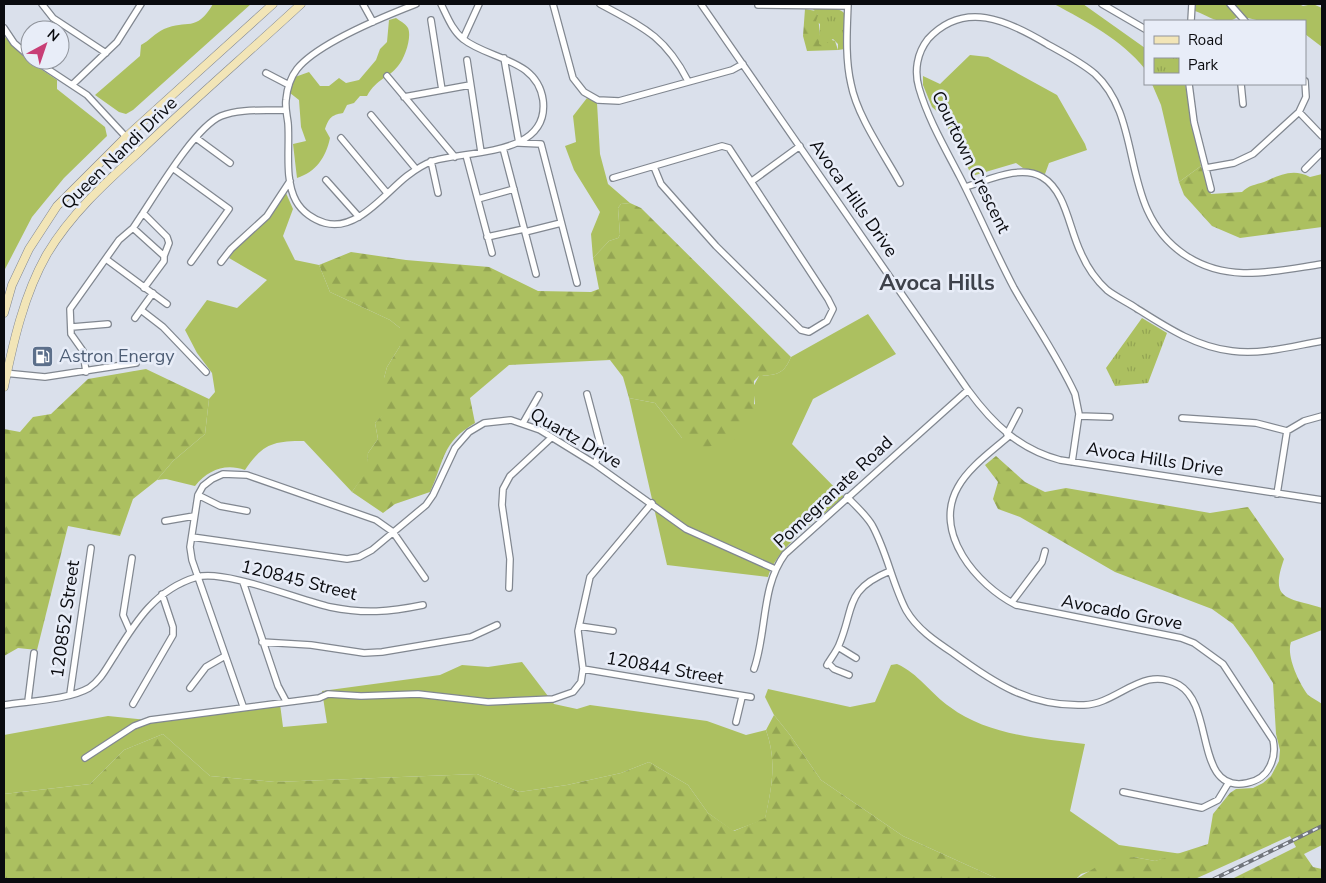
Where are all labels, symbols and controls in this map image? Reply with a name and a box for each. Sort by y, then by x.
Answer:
north arrow [20,20,70,70]
legend [1144,20,1306,85]
text: N [43,25,63,46]
text: Road [1188,30,1223,50]
text: Park [1188,55,1218,75]
street label: Courtown Crescent [926,87,1016,238]
street label: Queen Nandi Drive [56,91,182,215]
street label: Avoca Hills Drive [804,134,904,262]
district label: Avoca Hills [879,268,995,298]
fuel station icon: Astron Energy [31,344,55,368]
place label: Astron Energy [59,344,175,368]
street label: Quartz Drive [526,402,626,474]
street label: Pomegranate Road [768,431,898,553]
street label: Avoca Hills Drive [1085,436,1225,482]
street label: 120845 Street [239,554,360,606]
street label: 120852 Street [45,558,85,679]
street label: Avocado Grove [1059,589,1185,635]
street label: 120844 Street [605,646,726,690]

